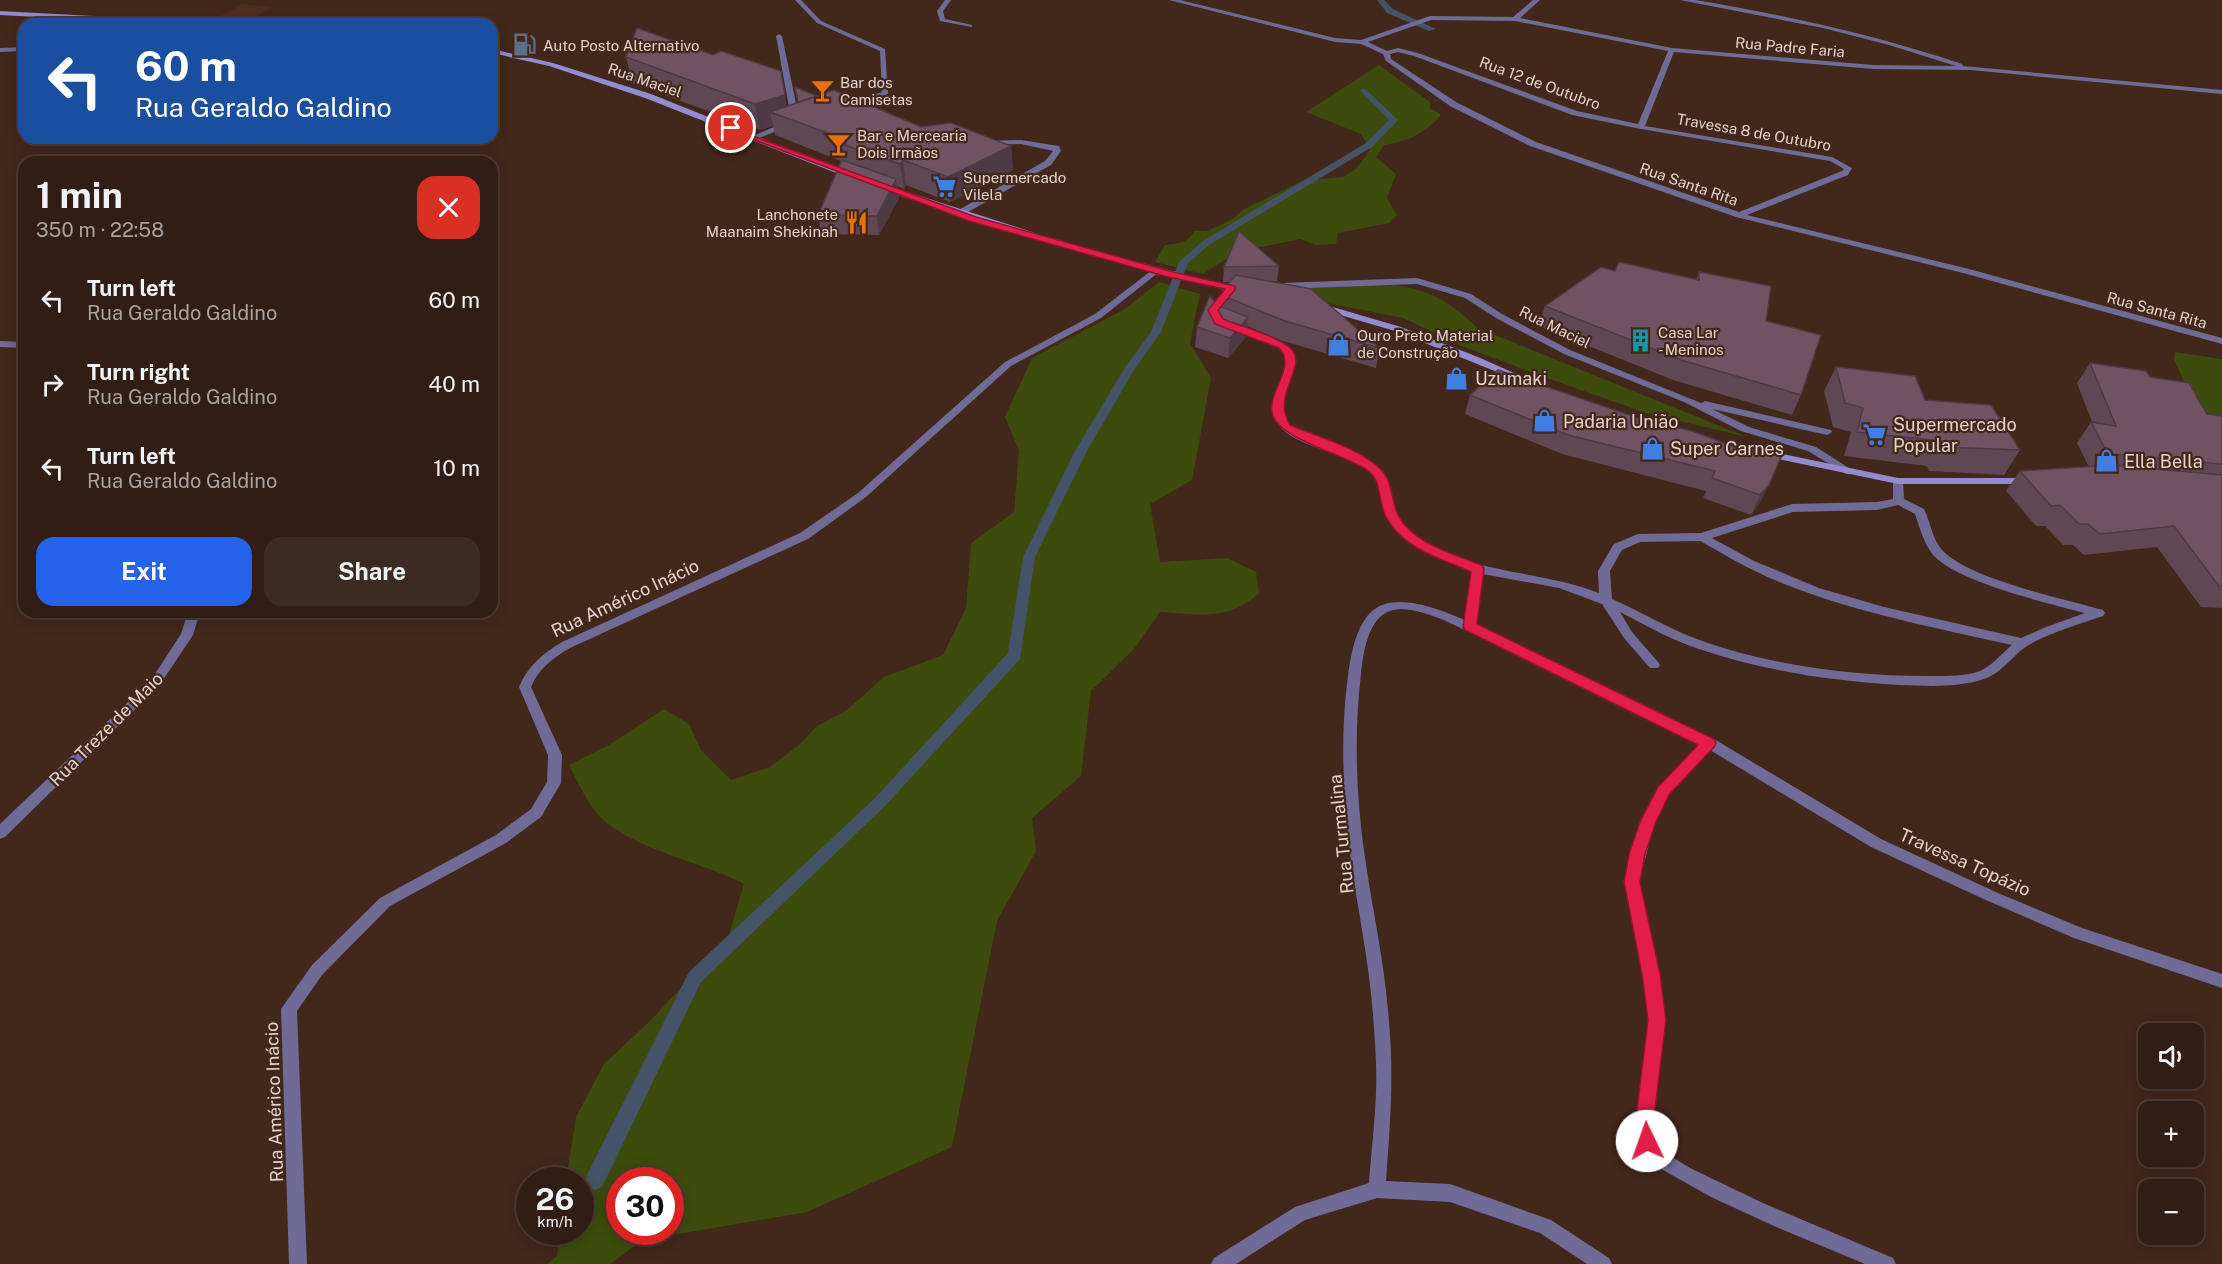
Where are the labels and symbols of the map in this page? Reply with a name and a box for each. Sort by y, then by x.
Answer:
fuel station icon: Auto Posto Alternativo [512,32,538,58]
street label: Rua Padre Faria [1734,34,1846,60]
place label: Auto Posto Alternativo [543,37,700,54]
street label: Rua 12 de Outubro [1477,53,1603,113]
street label: Rua Maciel [606,59,684,101]
place label: Bar dos Camisetas [840,74,913,108]
bar icon: Bar dos Camisetas [809,78,835,104]
pin [705,102,756,153]
street label: Travessa 8 de Outubro [1675,110,1833,154]
place label: Bar e Mercearia Dois Irmãos [857,127,967,161]
bar icon: Bar e Mercearia Dois Irmãos [826,131,852,157]
street label: Rua Santa Rita [1638,159,1740,209]
place label: Supermercado Vilela [963,169,1066,203]
supermarket icon: Supermercado Vilela [932,173,958,199]
place label: Lanchonete Maanaim Shekinah [706,206,838,240]
restaurant icon: Lanchonete Maanaim Shekinah [843,210,869,236]
street label: Rua Santa Rita [2105,288,2209,332]
street label: Rua Maciel [1517,302,1593,352]
place label: Casa Lar - Meninos [1658,324,1724,358]
place label: Ouro Preto Material de Construção [1357,327,1493,361]
building icon: Casa Lar - Meninos [1627,328,1653,354]
shop icon: Ouro Preto Material de Construção [1326,331,1352,357]
shop icon: Uzumaki [1444,365,1470,391]
place label: Uzumaki [1475,368,1547,389]
shop icon: Padaria União [1532,408,1558,434]
place label: Padaria União [1563,411,1678,432]
place label: Supermercado Popular [1893,414,2017,456]
supermarket icon: Supermercado Popular [1862,421,1888,447]
shop icon: Super Carnes [1639,435,1665,461]
place label: Super Carnes [1670,438,1784,459]
shop icon: Ella Bella [2093,448,2119,474]
place label: Ella Bella [2124,451,2203,472]
street label: Rua Américo Inácio [548,555,702,641]
street label: Rua Treze de Maio [45,668,167,790]
street label: Rua Turmalina [1324,773,1358,895]
street label: Travessa Topázio [1896,824,2034,900]
street label: Rua Américo Inácio [261,1021,287,1183]
position arrow [1615,1109,1679,1173]
speed limit sign: 30 [606,1167,684,1245]

